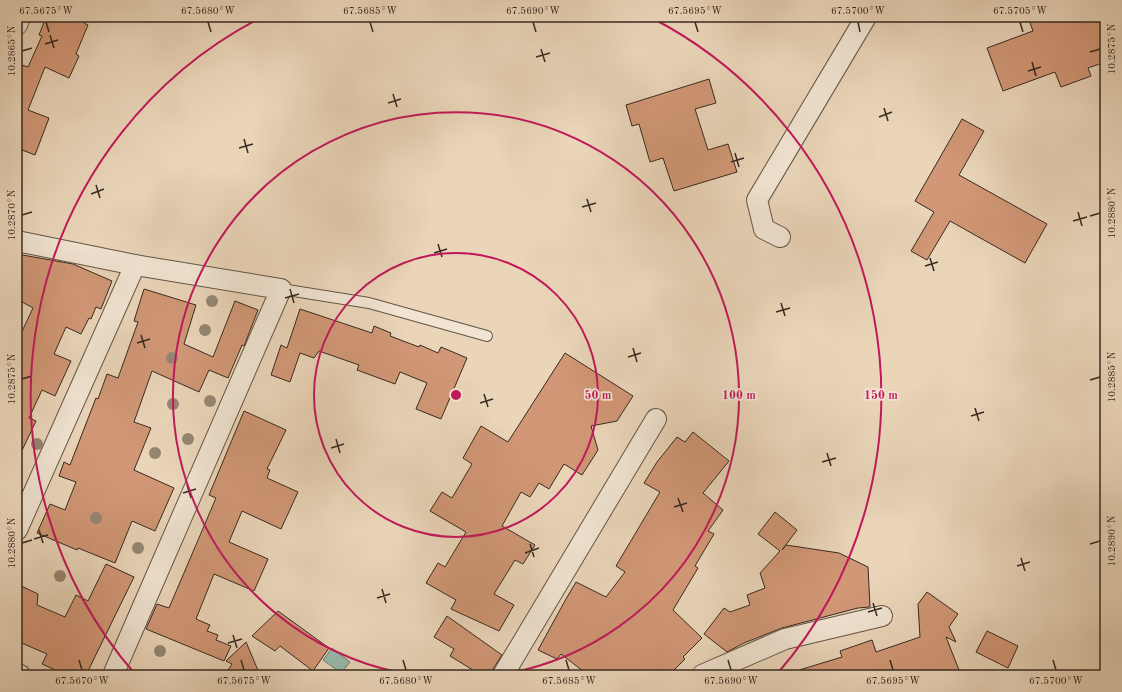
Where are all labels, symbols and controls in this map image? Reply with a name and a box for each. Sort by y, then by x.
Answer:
text: 67.5675°W [19,6,73,16]
text: 67.5680°W [181,6,235,16]
text: 67.5685°W [343,6,397,16]
text: 67.5690°W [506,6,560,16]
text: 67.5695°W [668,6,722,16]
text: 67.5700°W [831,6,885,16]
text: 67.5705°W [993,6,1047,16]
text: 10.2875°N [1107,23,1117,75]
text: 10.2865°N [7,25,17,77]
text: 10.2880°N [1107,187,1117,239]
text: 10.2870°N [7,189,17,241]
text: 10.2885°N [1107,351,1117,403]
text: 10.2875°N [7,353,17,405]
centre of rings [449,388,463,402]
text: 50 m [585,389,612,402]
text: 150 m [864,389,898,402]
text: 100 m [722,390,756,402]
text: 10.2890°N [1107,515,1117,567]
text: 10.2880°N [7,517,17,569]
text: 67.5670°W [55,676,109,686]
text: 67.5675°W [217,676,271,686]
text: 67.5680°W [379,676,433,686]
text: 67.5685°W [542,676,596,686]
text: 67.5690°W [704,676,758,686]
text: 67.5695°W [866,676,920,686]
text: 67.5700°W [1029,676,1083,686]

